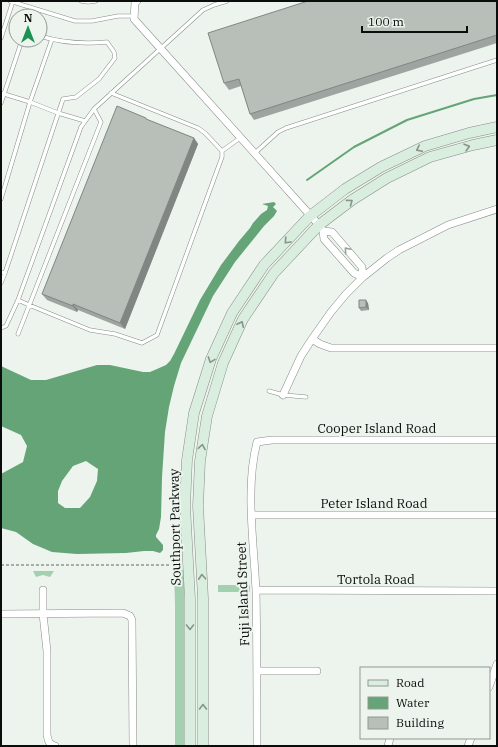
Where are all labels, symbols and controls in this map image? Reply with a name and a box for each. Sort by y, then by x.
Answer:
north arrow [8,8,48,48]
scale bar [362,8,467,34]
text: N [24,11,33,25]
text: 100 m [368,14,404,29]
one-way arrow [463,143,470,152]
one-way arrow [416,144,423,152]
one-way arrow [345,200,352,207]
one-way arrow [284,236,292,244]
one-way arrow [345,247,352,255]
one-way arrow [236,321,244,328]
one-way arrow [208,357,216,364]
street label: Cooper Island Road [317,420,437,437]
one-way arrow [197,444,206,450]
street label: Southport Parkway [165,468,185,586]
street label: Peter Island Road [320,495,428,512]
street label: Fuji Island Street [233,541,253,647]
street label: Tortola Road [337,571,415,588]
one-way arrow [197,574,206,580]
one-way arrow [186,624,194,630]
legend [360,667,490,739]
text: Road [396,675,425,690]
text: Water [396,695,430,710]
one-way arrow [199,704,207,710]
text: Building [396,715,444,730]

